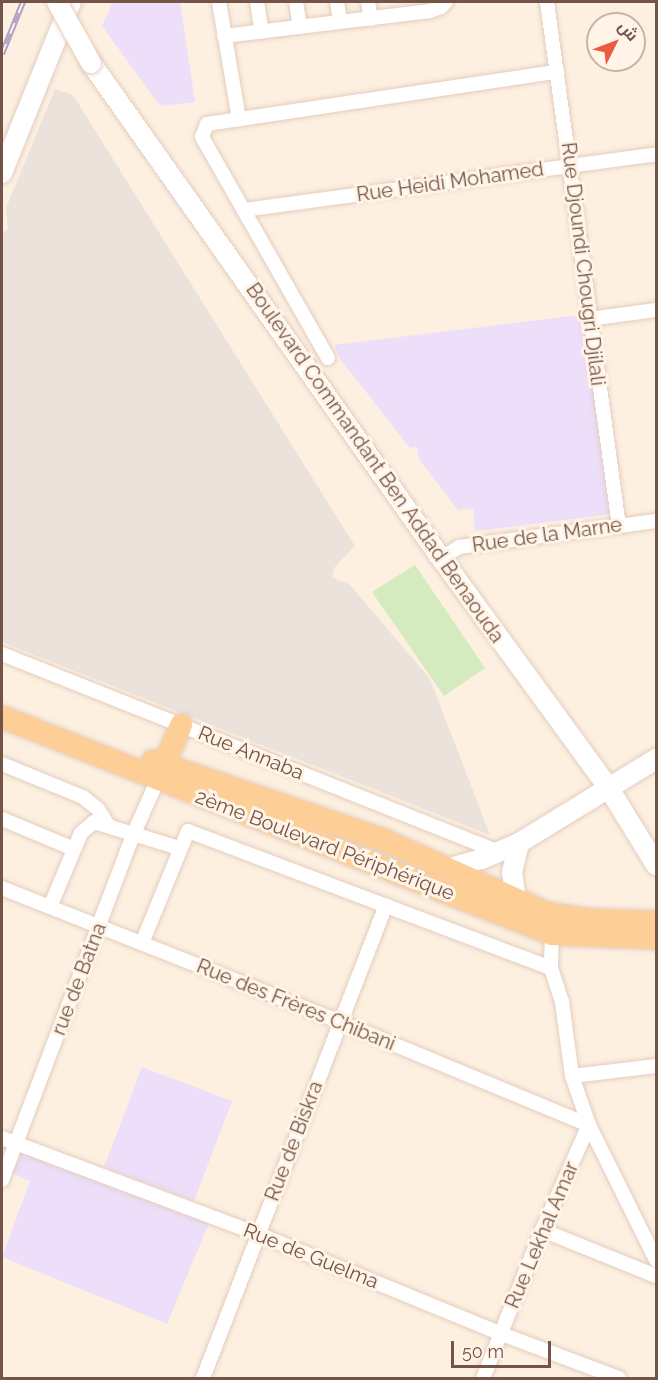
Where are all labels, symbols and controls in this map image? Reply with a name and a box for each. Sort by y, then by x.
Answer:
north arrow [586,12,646,72]
text: ش [614,17,642,45]
street label: Rue Djoundi Chougri Djilali [556,141,610,387]
street label: Rue Heidi Mohamed [355,157,545,207]
street label: Boulevard Commandant Ben Addad Benaouda [241,278,509,648]
street label: Rue de la Marne [471,513,623,557]
street label: Rue Annaba [194,721,308,785]
street label: 2ème Boulevard Périphérique [192,784,458,906]
street label: rue de Batna [47,919,111,1039]
street label: Rue des Frères Chibani [193,954,399,1056]
street label: Rue de Biskra [260,1078,328,1204]
street label: Rue Lekhal Amar [500,1157,584,1313]
street label: Rue de Guelma [240,1218,382,1294]
scale bar [454,1329,554,1367]
text: 50 m [462,1341,504,1362]

